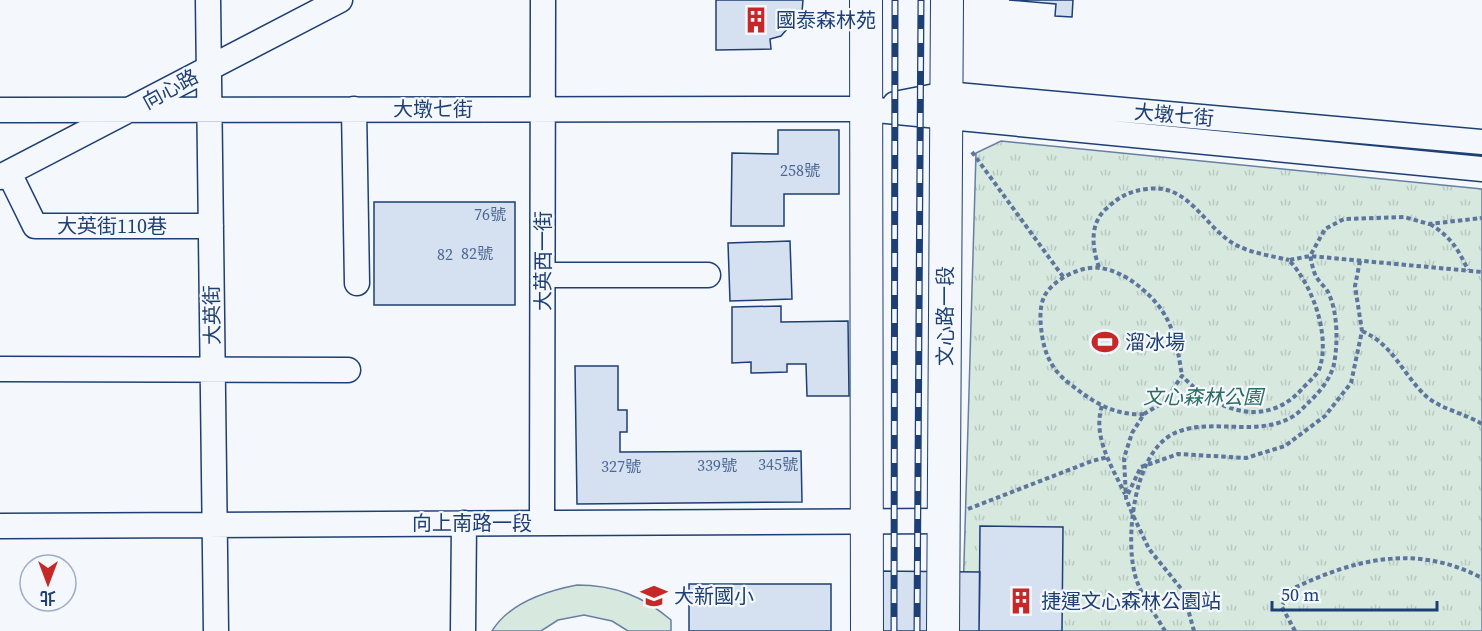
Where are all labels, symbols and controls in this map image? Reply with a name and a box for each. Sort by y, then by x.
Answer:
building icon: 國泰森林苑 [741,5,771,35]
place label: 國泰森林苑 [776,6,876,34]
street label: 向心路 [137,62,203,116]
street label: 大墩七街 [393,95,473,123]
street label: 大墩七街 [1133,98,1215,132]
house number: 258號 [780,159,820,181]
house number: 76號 [474,203,506,225]
street label: 大英西一街 [529,211,557,311]
street label: 大英街110巷 [57,212,167,240]
house number: 82號 [461,242,493,264]
house number: 82 [437,243,453,265]
street label: 文心路一段 [931,266,959,366]
street label: 大英街 [197,285,227,345]
sports icon: 溜冰場 [1090,327,1120,357]
place label: 溜冰場 [1125,328,1185,356]
park label: 文心森林公園 [1143,383,1266,411]
house number: 345號 [758,453,798,475]
house number: 339號 [697,454,737,476]
house number: 327號 [601,455,641,477]
street label: 向上南路一段 [412,509,532,537]
north arrow [18,553,78,613]
scale bar [1272,574,1437,612]
school or university icon: 大新國小 [639,581,669,611]
place label: 大新國小 [674,582,754,610]
text: 50 m [1281,582,1319,607]
building icon: 捷運文心森林公園站 [1006,586,1036,616]
text: 北 [40,587,56,609]
place label: 捷運文心森林公園站 [1041,587,1221,615]

